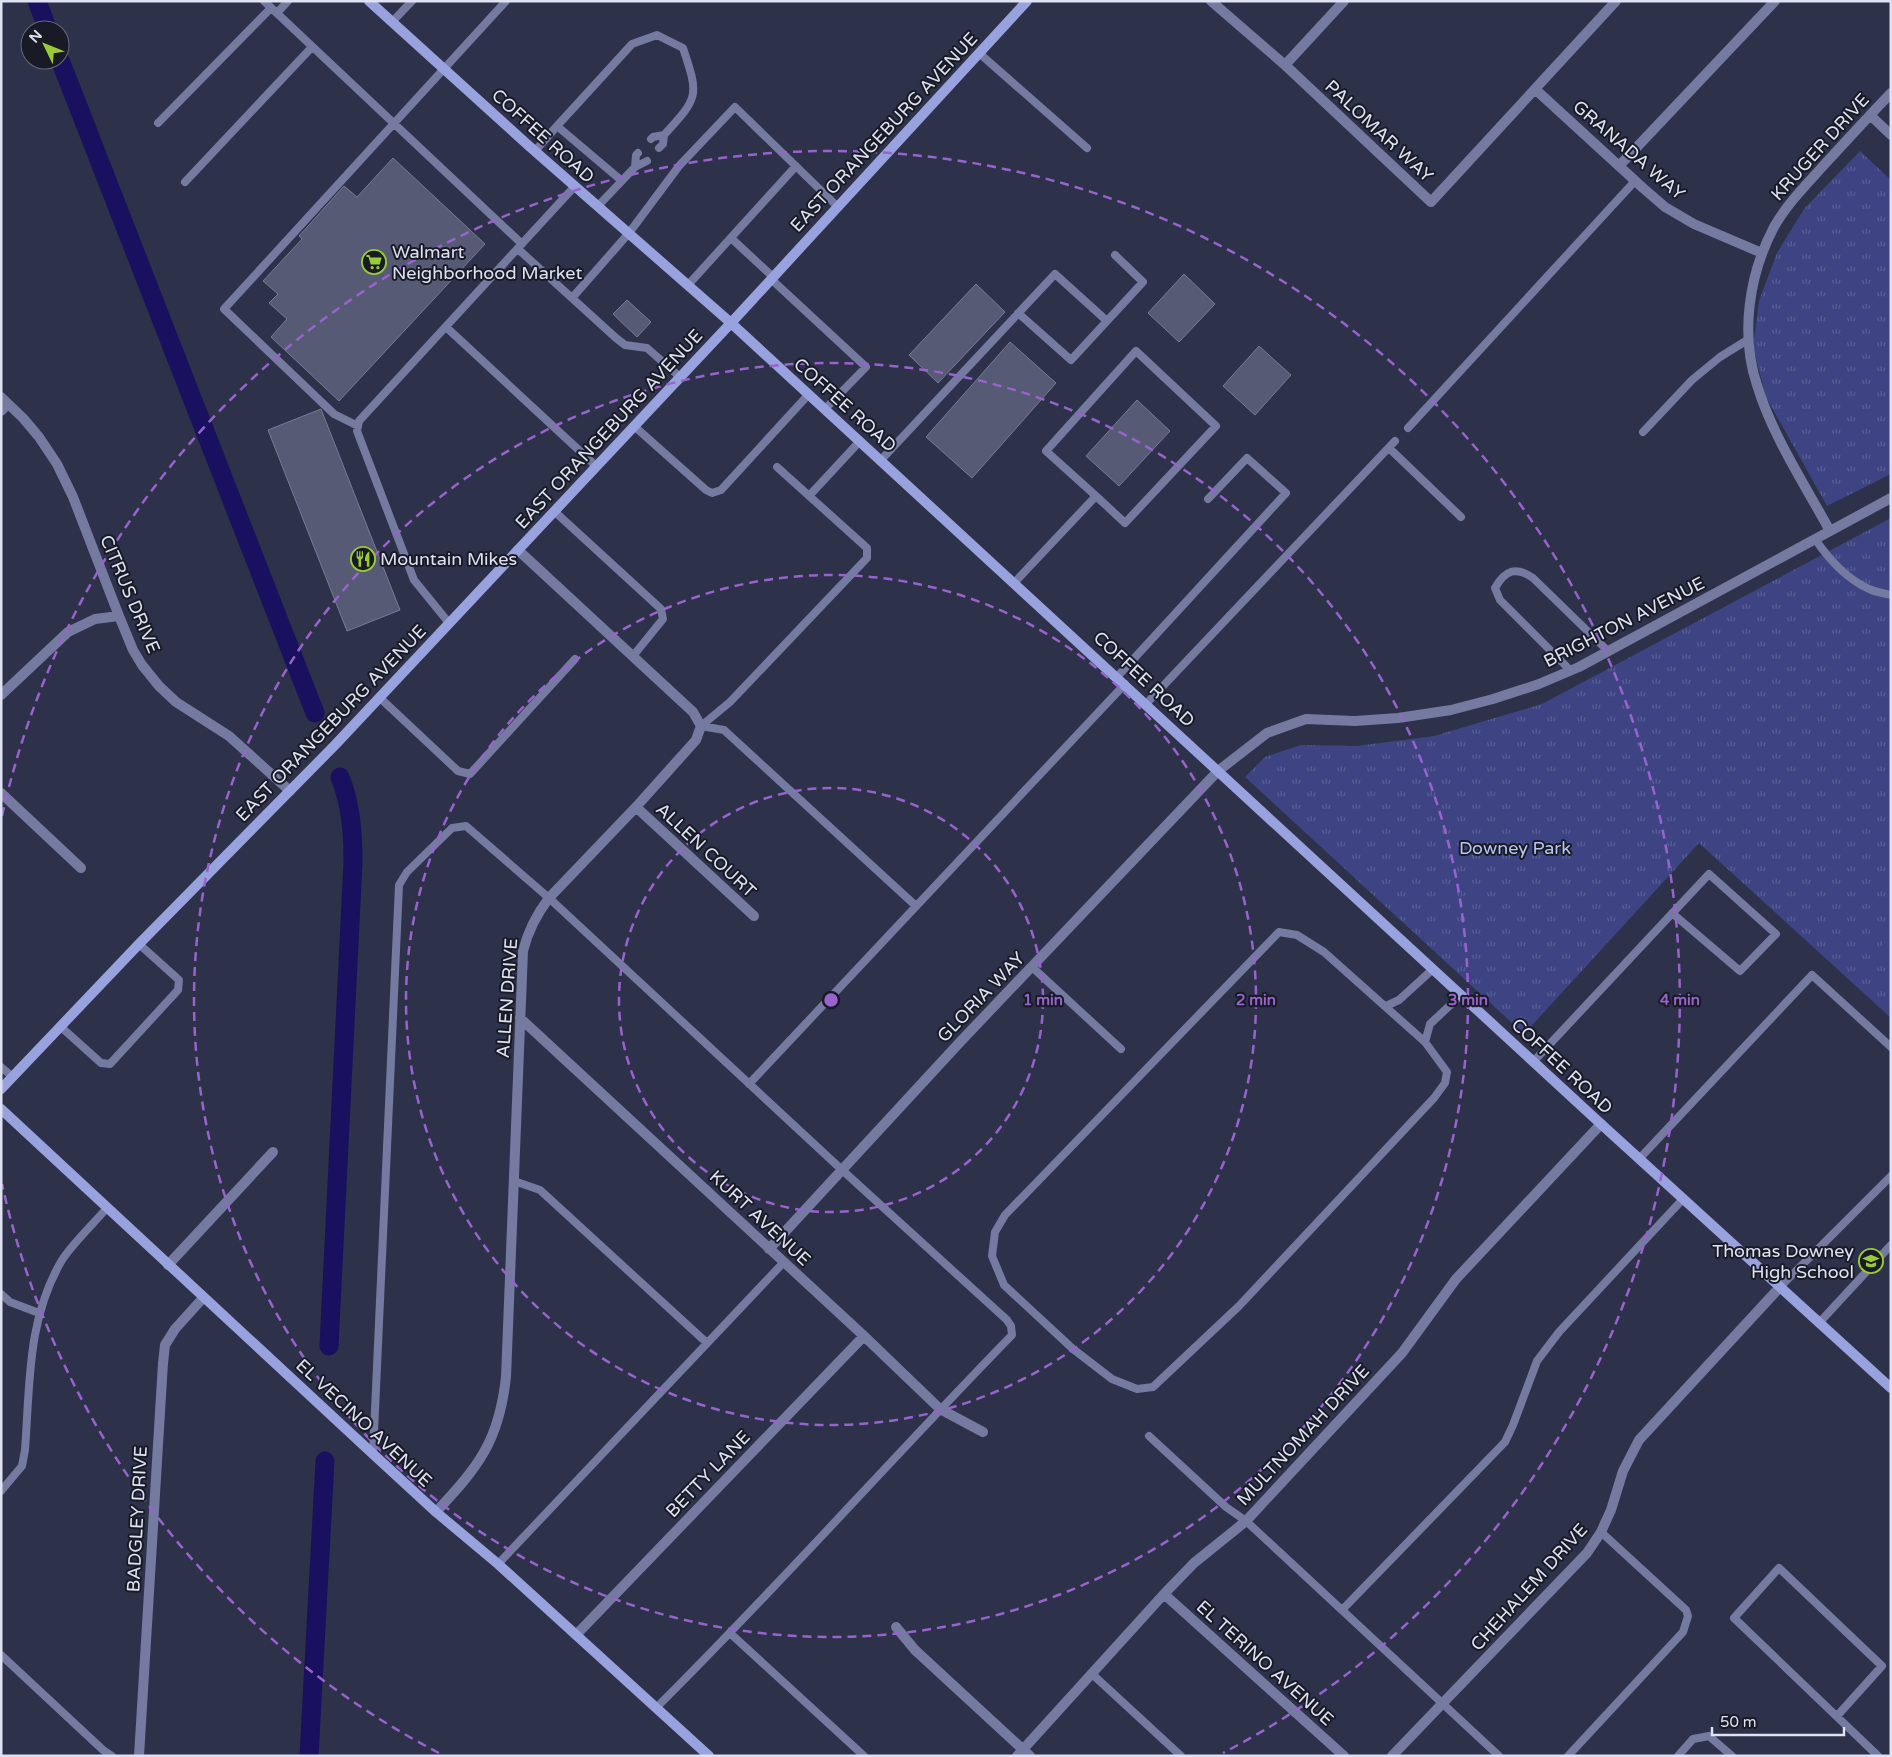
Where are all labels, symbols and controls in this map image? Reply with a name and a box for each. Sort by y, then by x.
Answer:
north arrow [20,20,70,70]
text: N [26,27,46,46]
street label: EAST ORANGEBURG AVENUE [786,28,982,236]
street label: PALOMAR WAY [1320,75,1438,187]
street label: COFFEE ROAD [487,84,599,188]
street label: KRUGER DRIVE [1766,89,1874,205]
street label: GRANADA WAY [1569,95,1690,205]
place label: Walmart Neighborhood Market [392,241,583,284]
supermarket icon: Walmart Neighborhood Market [361,249,387,275]
street label: EAST ORANGEBURG AVENUE [511,325,707,533]
street label: COFFEE ROAD [789,353,901,457]
street label: CITRUS DRIVE [95,532,165,656]
restaurant icon: Mountain Mikes [350,546,376,572]
place label: Mountain Mikes [380,548,517,570]
street label: BRIGHTON AVENUE [1540,572,1708,672]
street label: EAST ORANGEBURG AVENUE [231,620,431,826]
street label: COFFEE ROAD [1089,626,1199,732]
street label: ALLEN COURT [651,798,761,902]
park label: Downey Park [1459,837,1571,859]
street label: ALLEN DRIVE [492,937,522,1059]
street label: GLORIA WAY [933,947,1030,1047]
centre of rings [822,991,840,1009]
text: 1 min [1023,991,1063,1009]
text: 2 min [1236,991,1276,1009]
text: 3 min [1448,991,1488,1009]
text: 4 min [1660,991,1700,1009]
street label: COFFEE ROAD [1507,1013,1617,1119]
street label: KURT AVENUE [705,1166,815,1270]
place label: Thomas Downey High School [1712,1240,1854,1283]
school or university icon: Thomas Downey High School [1858,1248,1884,1274]
street label: EL VECINO AVENUE [291,1354,437,1492]
street label: MULTNOMAH DRIVE [1232,1360,1374,1510]
street label: BETTY LANE [661,1426,755,1522]
street label: BADGLEY DRIVE [122,1445,152,1593]
street label: CHEHALEM DRIVE [1466,1519,1592,1655]
street label: EL TERINO AVENUE [1192,1596,1338,1730]
scale bar [1712,1704,1844,1736]
text: 50 m [1720,1713,1757,1731]

